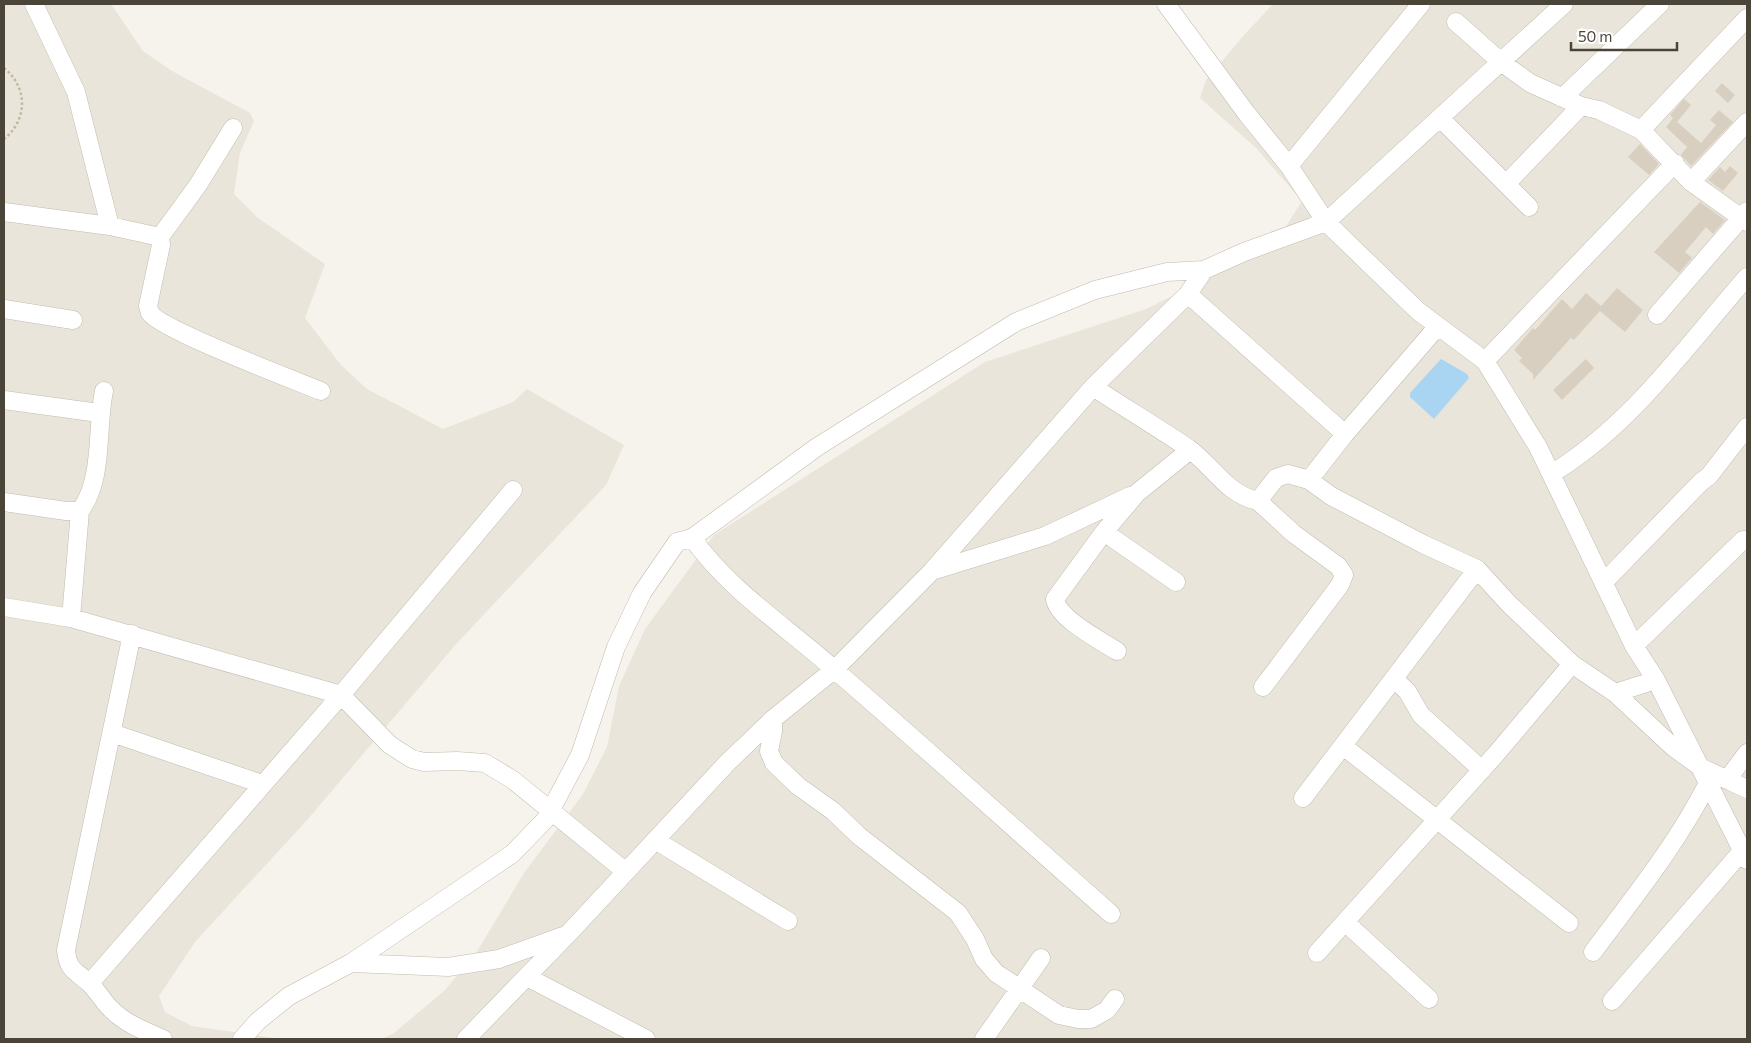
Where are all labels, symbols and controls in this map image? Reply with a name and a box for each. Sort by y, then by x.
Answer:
scale bar [1571,20,1677,52]
text: 50 m [1578,27,1612,45]

